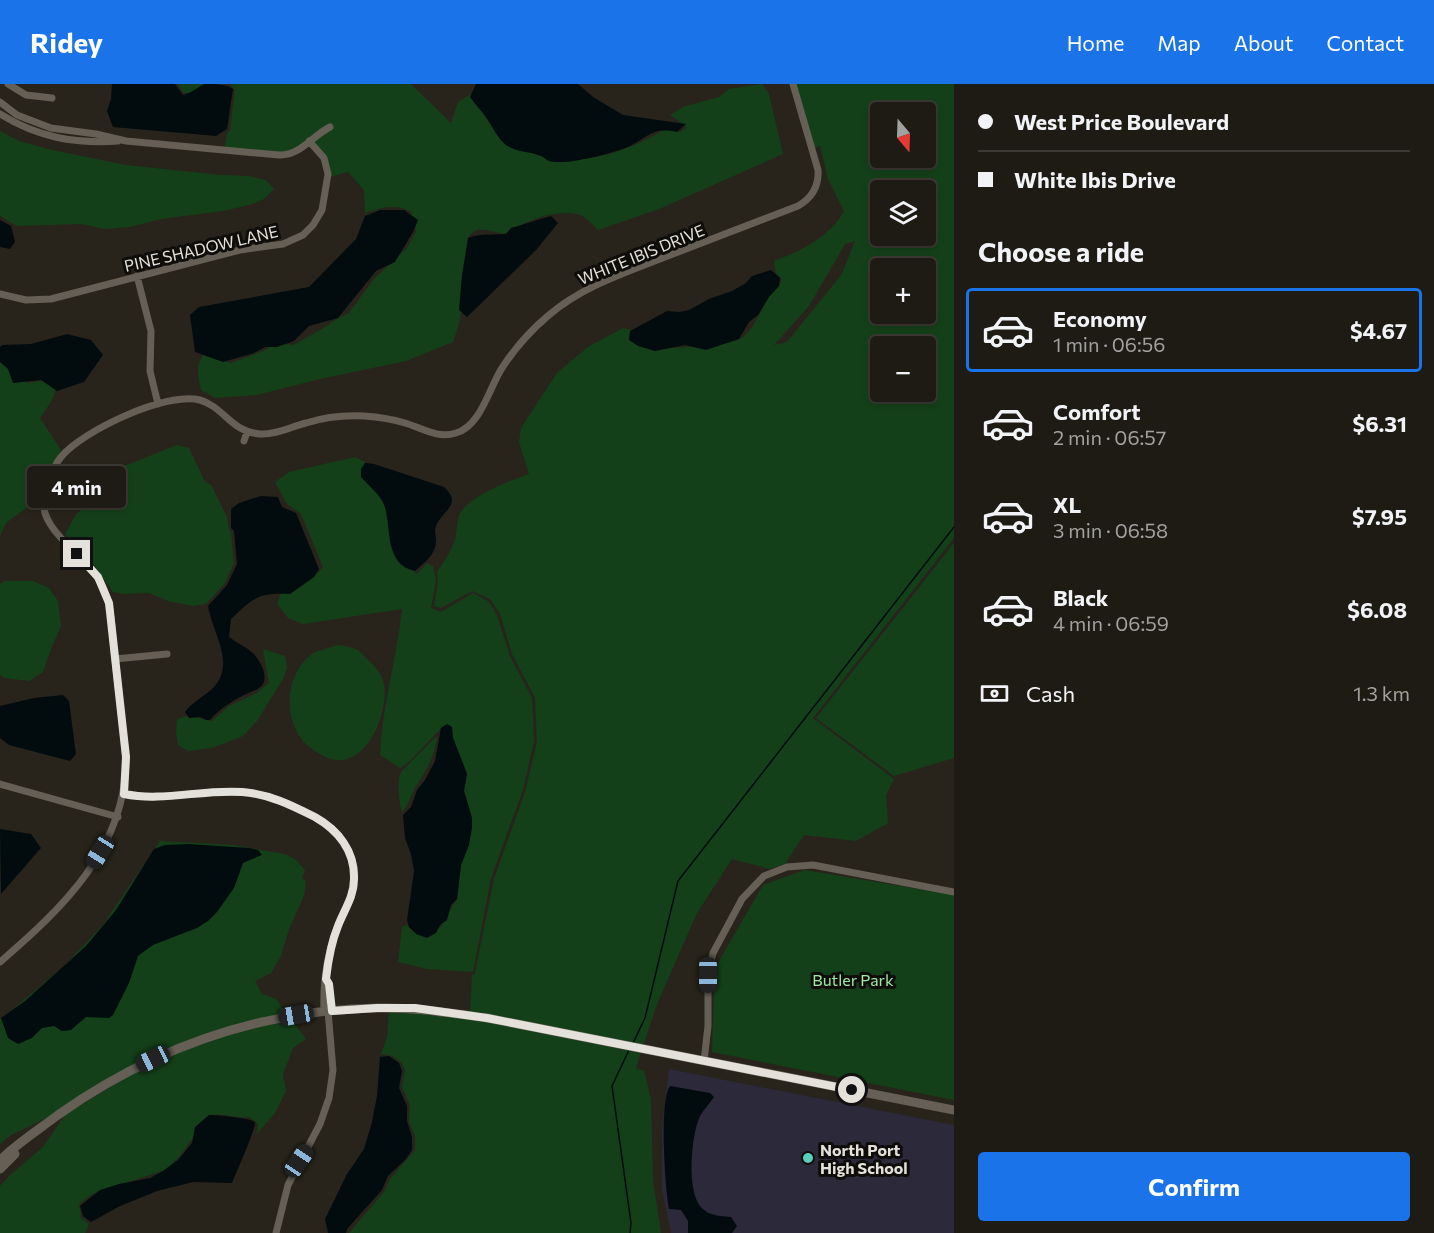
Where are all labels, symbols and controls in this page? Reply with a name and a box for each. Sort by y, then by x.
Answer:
text: Ridey [30,25,103,59]
text: Home [1067,30,1124,55]
text: Map [1157,30,1201,55]
text: About [1234,30,1293,55]
text: Contact [1326,30,1404,55]
north arrow [870,102,936,168]
map controls [870,102,936,402]
text: West Price Boulevard [1014,108,1229,135]
text: White Ibis Drive [1014,166,1176,193]
button: layers [870,180,936,246]
street label: WHITE IBIS DRIVE [575,220,707,288]
street label: PINE SHADOW LANE [122,221,280,275]
text: Choose a ride [978,235,1144,268]
button: + [870,258,936,324]
icon: car [981,303,1035,357]
text: Economy [1053,305,1147,332]
text: $4.67 [1350,317,1407,344]
text: 1 min · 06:56 [1053,332,1165,356]
button: − [870,336,936,402]
icon: car [981,396,1035,450]
text: Comfort [1053,398,1141,425]
text: $6.31 [1353,410,1407,437]
text: 2 min · 06:57 [1053,425,1166,449]
callout: 4 min [28,467,127,509]
text: 4 min [51,475,102,499]
icon: car [981,489,1035,543]
text: XL [1053,491,1081,518]
text: $7.95 [1352,503,1407,530]
text: 3 min · 06:58 [1053,518,1168,542]
route end [63,540,90,567]
icon: car [981,582,1035,636]
text: Black [1053,584,1108,611]
text: $6.08 [1347,596,1407,623]
text: 4 min · 06:59 [1053,611,1169,635]
icon: cash [978,677,1011,710]
text: Cash [1026,680,1075,707]
text: 1.3 km [1353,681,1410,705]
car [83,832,117,872]
car [699,957,717,993]
park label: Butler Park [812,970,894,989]
car [277,1003,315,1027]
car [133,1043,173,1075]
route start [838,1076,865,1103]
place label: North Port High School [820,1140,908,1177]
car [281,1141,317,1181]
marker: North Port High School [801,1151,815,1165]
button: Confirm [978,1152,1410,1221]

